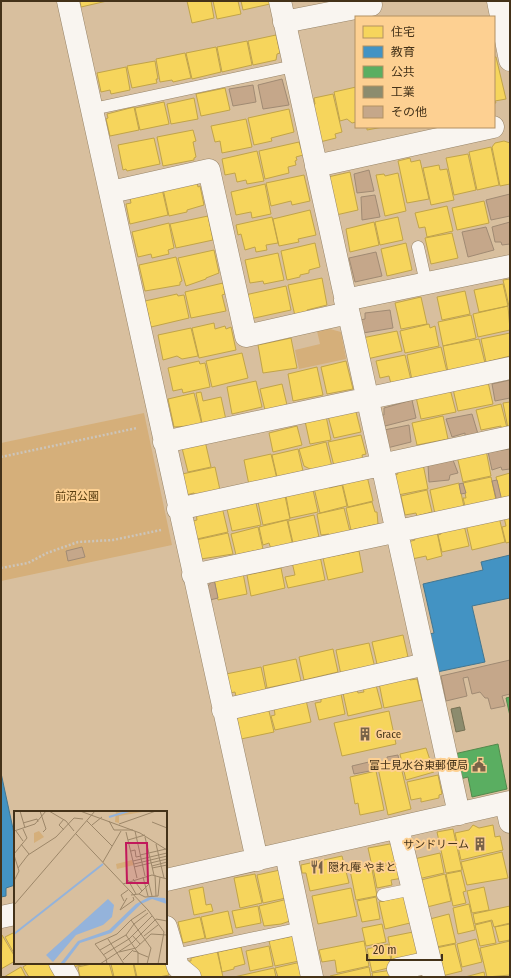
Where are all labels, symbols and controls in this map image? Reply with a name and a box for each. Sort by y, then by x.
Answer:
legend [355,16,495,128]
text: 住宅 [391,25,415,39]
text: 教育 [391,45,415,59]
text: 公共 [391,65,415,79]
text: 工業 [391,85,415,99]
text: その他 [391,105,427,119]
park label: 前沼公園 [55,490,99,503]
building icon: Grace [357,726,373,742]
place label: Grace [376,728,401,741]
public building icon: 富士見水谷東郵便局 [471,757,487,773]
place label: 富士見水谷東郵便局 [369,759,468,772]
inset map [14,811,167,964]
building icon: サンドリーム [472,836,488,852]
place label: サンドリーム [403,838,469,851]
restaurant icon: 隠れ庵 やまと [309,859,325,875]
place label: 隠れ庵 やまと [328,861,397,874]
scale bar [367,936,442,962]
text: 20 m [373,943,397,957]

